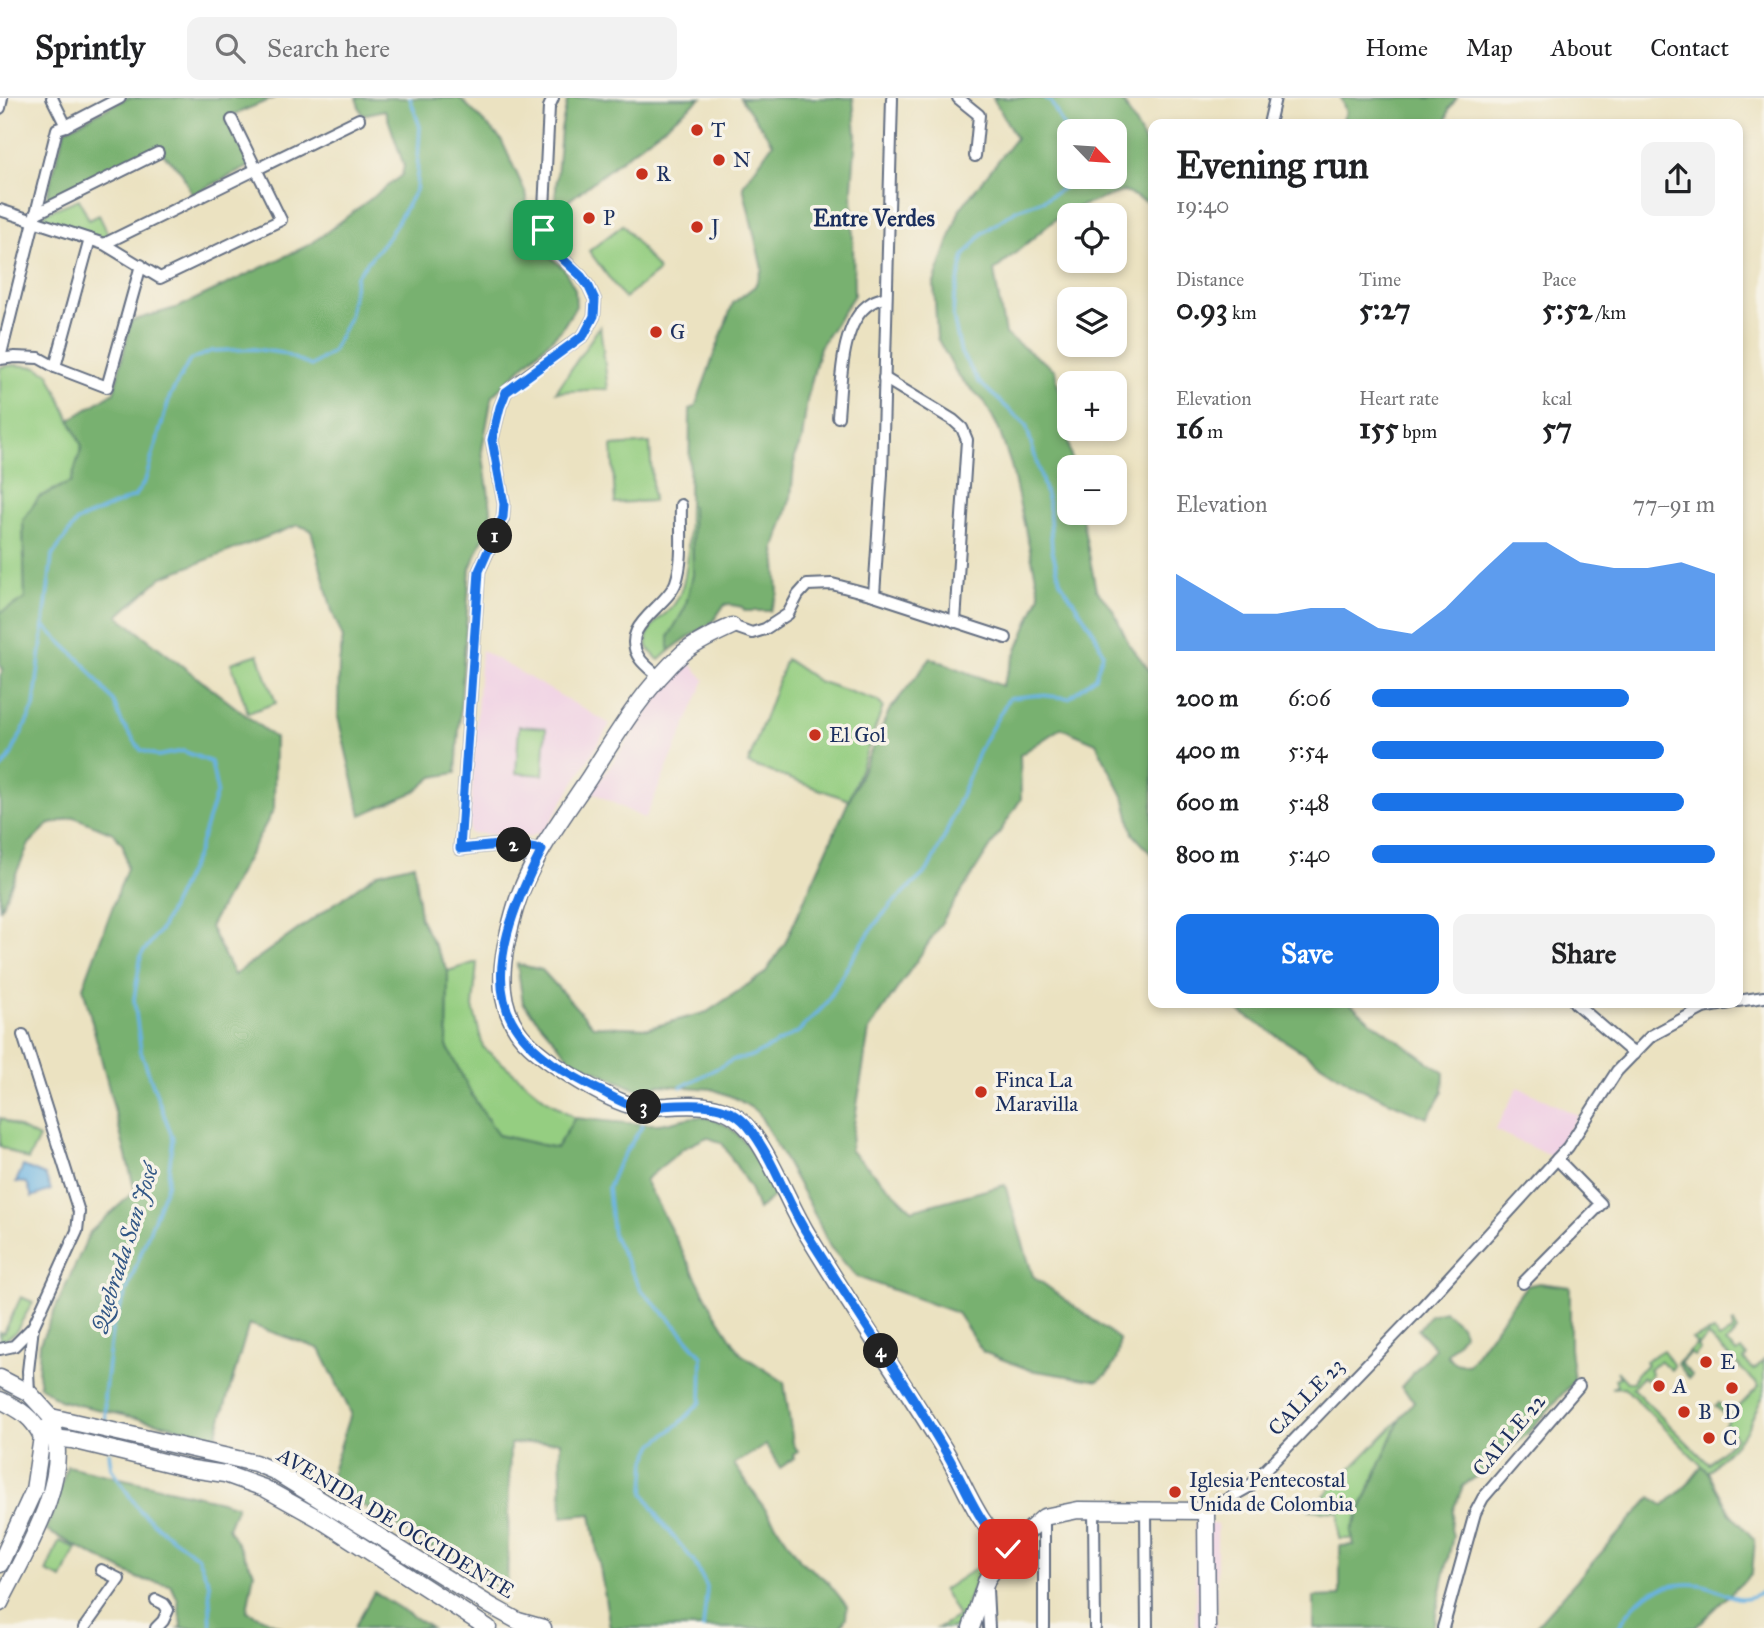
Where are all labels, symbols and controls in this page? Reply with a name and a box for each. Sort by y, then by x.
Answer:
search box [187,17,677,80]
text: Sprintly [35,28,145,68]
icon: search [211,29,249,67]
text: Search here [267,32,390,64]
text: Home [1365,33,1428,63]
text: Map [1466,33,1513,63]
text: About [1551,33,1612,63]
text: Contact [1650,33,1729,63]
place label: T [711,117,725,143]
north arrow [1057,119,1127,189]
map controls [1057,119,1127,525]
marker: T [689,122,705,138]
text: Evening run [1176,142,1369,188]
button: share [1641,142,1715,216]
place label: N [733,147,751,173]
marker: N [711,152,727,168]
place label: R [656,161,672,187]
marker: R [634,166,650,182]
text: 19:40 [1176,191,1229,219]
pin [513,200,573,260]
button: locate [1057,203,1127,273]
district label: Entre Verdes [813,204,936,232]
place label: P [603,205,615,231]
marker: P [581,210,597,226]
icon: arrive [524,211,562,249]
place label: J [709,214,720,240]
marker: J [689,219,705,235]
text: Distance [1176,268,1244,291]
text: Time [1359,268,1401,291]
text: Pace [1542,268,1576,291]
button: layers [1057,287,1127,357]
text: 0.93 [1176,291,1228,327]
text: 5:27 [1359,291,1411,327]
text: 5:52 [1542,291,1592,327]
text: km [1228,301,1257,324]
text: /km [1592,301,1626,324]
place label: G [670,319,685,345]
marker: G [648,324,664,340]
button: + [1057,371,1127,441]
text: Elevation [1176,387,1251,410]
text: Heart rate [1359,387,1439,410]
text: kcal [1542,387,1572,410]
text: 16 [1176,410,1203,446]
text: 155 [1359,410,1399,446]
text: 57 [1542,410,1572,446]
text: m [1203,420,1223,443]
text: bpm [1399,420,1437,443]
button: − [1057,455,1127,525]
text: Elevation [1176,490,1267,518]
text: 77–91 m [1633,490,1715,518]
pin: 1 [477,518,512,554]
text: 1 [491,524,498,547]
text: 200 m [1176,684,1238,712]
text: 6:06 [1288,684,1331,712]
place label: El Gol [829,722,886,748]
marker: El Gol [807,727,823,743]
text: 400 m [1176,736,1240,764]
text: 5:54 [1288,736,1327,764]
text: 600 m [1176,788,1239,816]
text: 5:48 [1288,788,1330,816]
pin: 2 [496,828,532,862]
text: 2 [509,833,518,856]
text: 800 m [1176,840,1239,868]
text: 5:40 [1288,840,1331,868]
button: Save [1176,914,1439,994]
button: Share [1453,914,1715,994]
place label: Finca La Maravilla [995,1067,1078,1117]
marker: Finca La Maravilla [973,1084,989,1100]
pin: 3 [626,1090,662,1124]
text: 3 [640,1095,647,1118]
water label: Quebrada San José [84,1158,165,1336]
pin: 4 [864,1334,898,1368]
text: 4 [875,1339,886,1362]
place label: E [1720,1349,1735,1375]
street label: CALLE 23 [1263,1353,1349,1441]
marker: E [1698,1354,1714,1370]
place label: A [1672,1373,1687,1399]
marker: A [1651,1378,1667,1394]
marker: D [1724,1380,1740,1396]
street label: CALLE 22 [1467,1388,1551,1482]
place label: B [1698,1399,1712,1425]
place label: D [1724,1399,1740,1425]
marker: B [1676,1404,1692,1420]
place label: C [1723,1425,1737,1451]
marker: C [1701,1430,1717,1446]
street label: AVENIDA DE OCCIDENTE [272,1441,519,1604]
place label: Iglesia Pentecostal Unida de Colombia [1189,1467,1354,1517]
marker: Iglesia Pentecostal Unida de Colombia [1167,1484,1183,1500]
pin [978,1519,1038,1579]
icon: check [989,1530,1027,1568]

